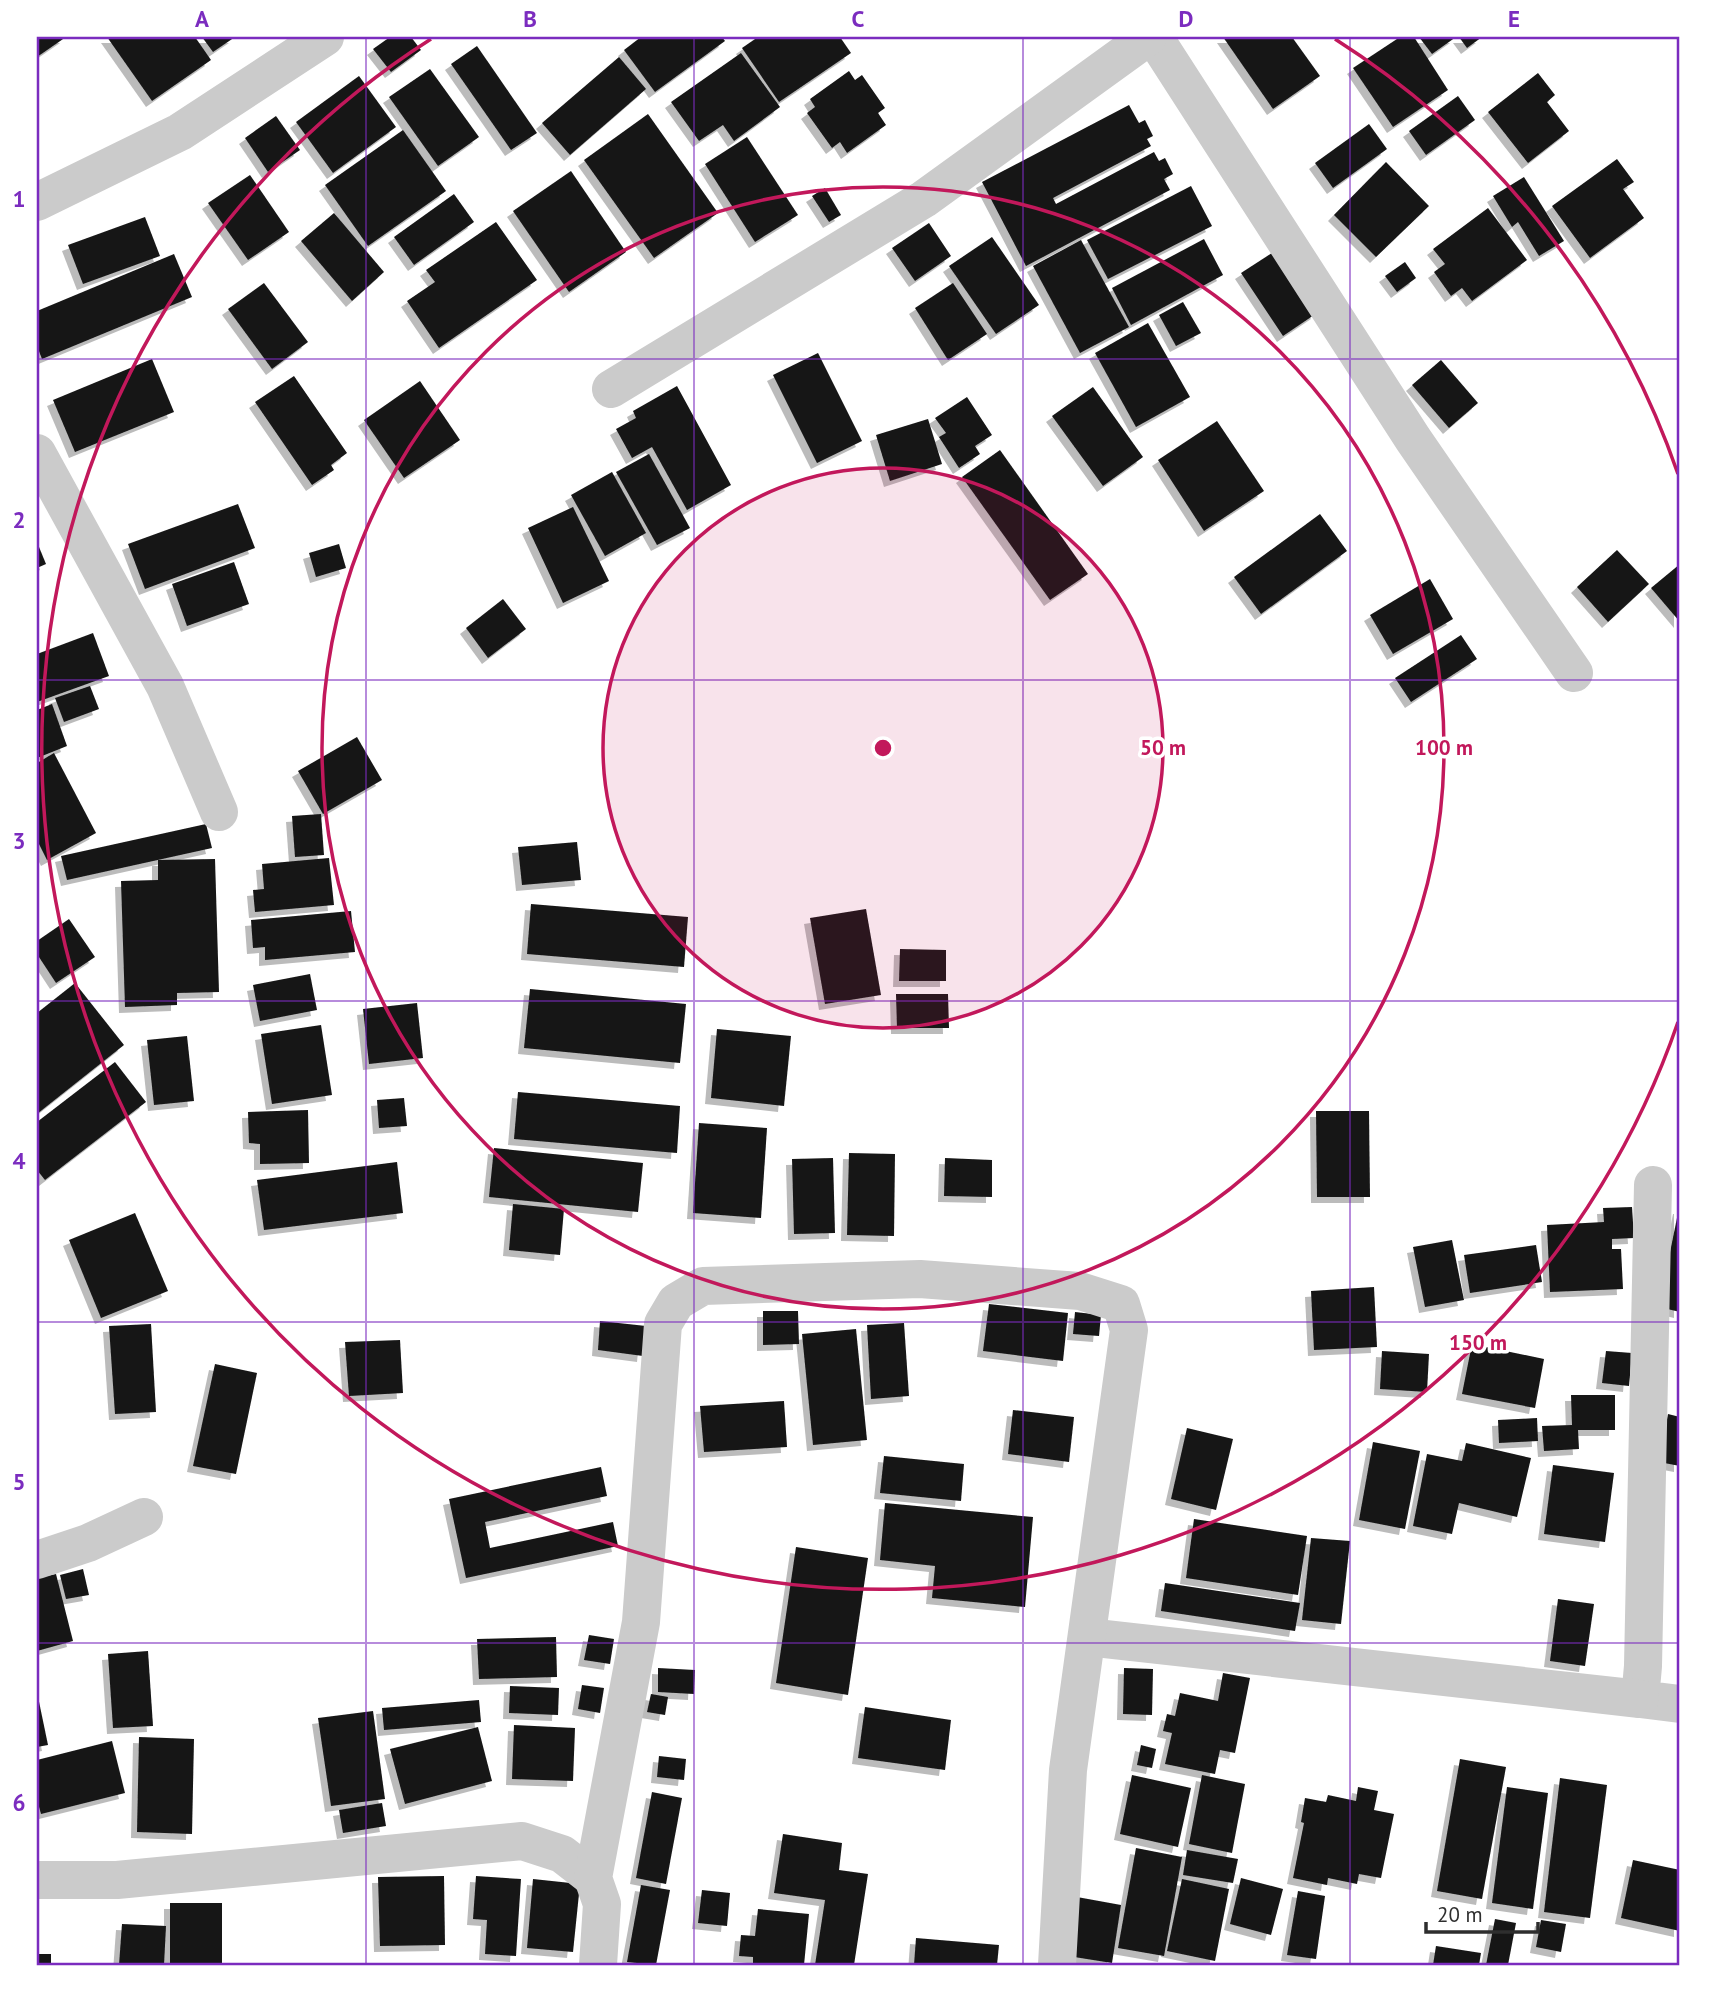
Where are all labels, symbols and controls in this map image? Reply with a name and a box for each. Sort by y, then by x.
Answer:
text: A [195,4,209,33]
text: B [523,4,537,33]
text: C [852,4,865,33]
text: D [1179,4,1193,33]
text: E [1508,4,1520,33]
text: 1 [12,184,26,213]
text: 2 [12,505,26,534]
text: 50 m [1140,734,1186,761]
text: 100 m [1415,734,1473,761]
centre of rings [871,736,895,760]
text: 3 [12,826,26,855]
text: 4 [12,1146,26,1175]
text: 150 m [1449,1329,1507,1356]
text: 5 [12,1467,26,1496]
text: 6 [12,1788,26,1817]
scale bar [1426,1890,1538,1934]
text: 20 m [1437,1901,1483,1928]

